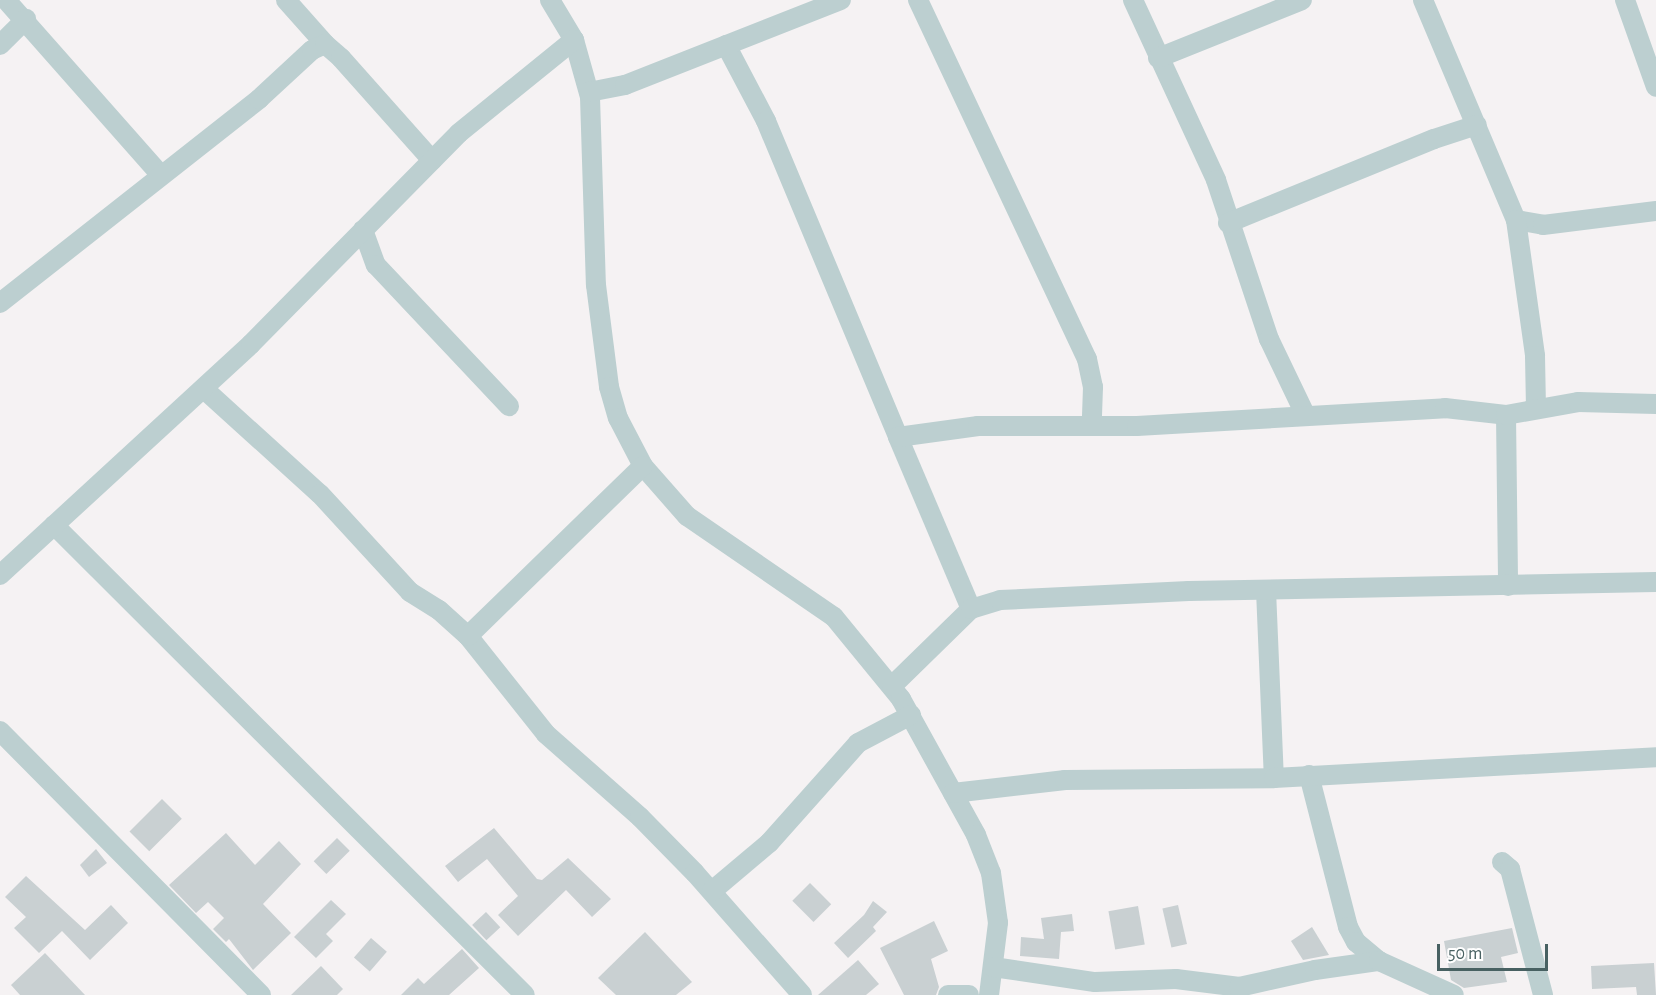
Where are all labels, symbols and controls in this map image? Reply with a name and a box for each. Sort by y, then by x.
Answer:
scale bar [1440,932,1551,970]
text: 50 m [1448,945,1482,963]

